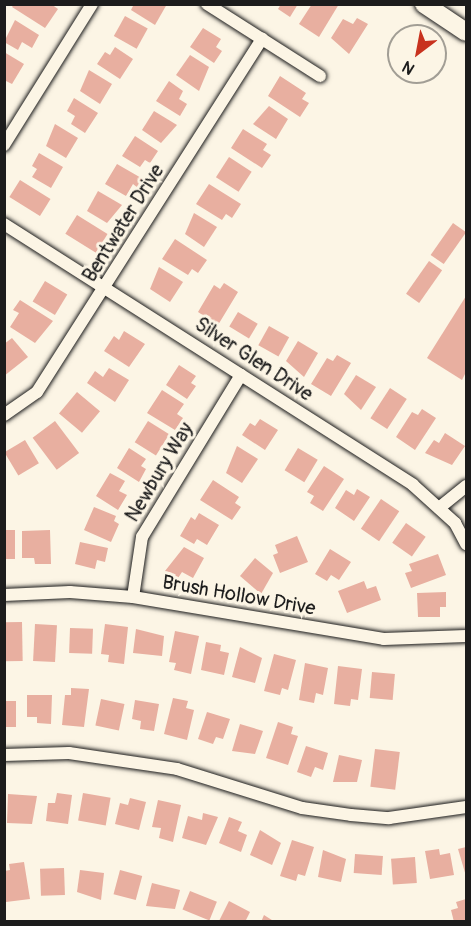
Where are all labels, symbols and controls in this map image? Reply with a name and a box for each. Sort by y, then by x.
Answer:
north arrow [387,24,447,84]
text: N [399,56,418,79]
street label: Bentwater Drive [77,160,169,286]
street label: Silver Glen Drive [190,312,318,406]
street label: Newbury Way [120,418,198,526]
street label: Brush Hollow Drive [161,570,317,620]

